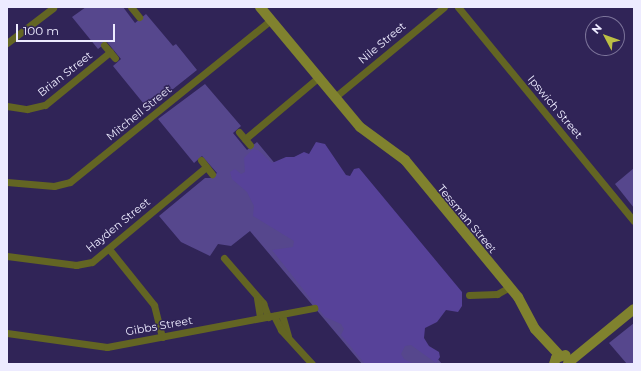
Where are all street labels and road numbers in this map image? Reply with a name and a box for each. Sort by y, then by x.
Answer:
street label: Nile Street [356,19,408,67]
street label: Brian Street [35,49,95,99]
street label: Ipswich Street [525,73,585,141]
street label: Mitchell Street [104,83,174,143]
street label: Tessman Street [435,182,499,256]
street label: Hayden Street [83,195,153,255]
street label: Gibbs Street [124,314,194,338]

